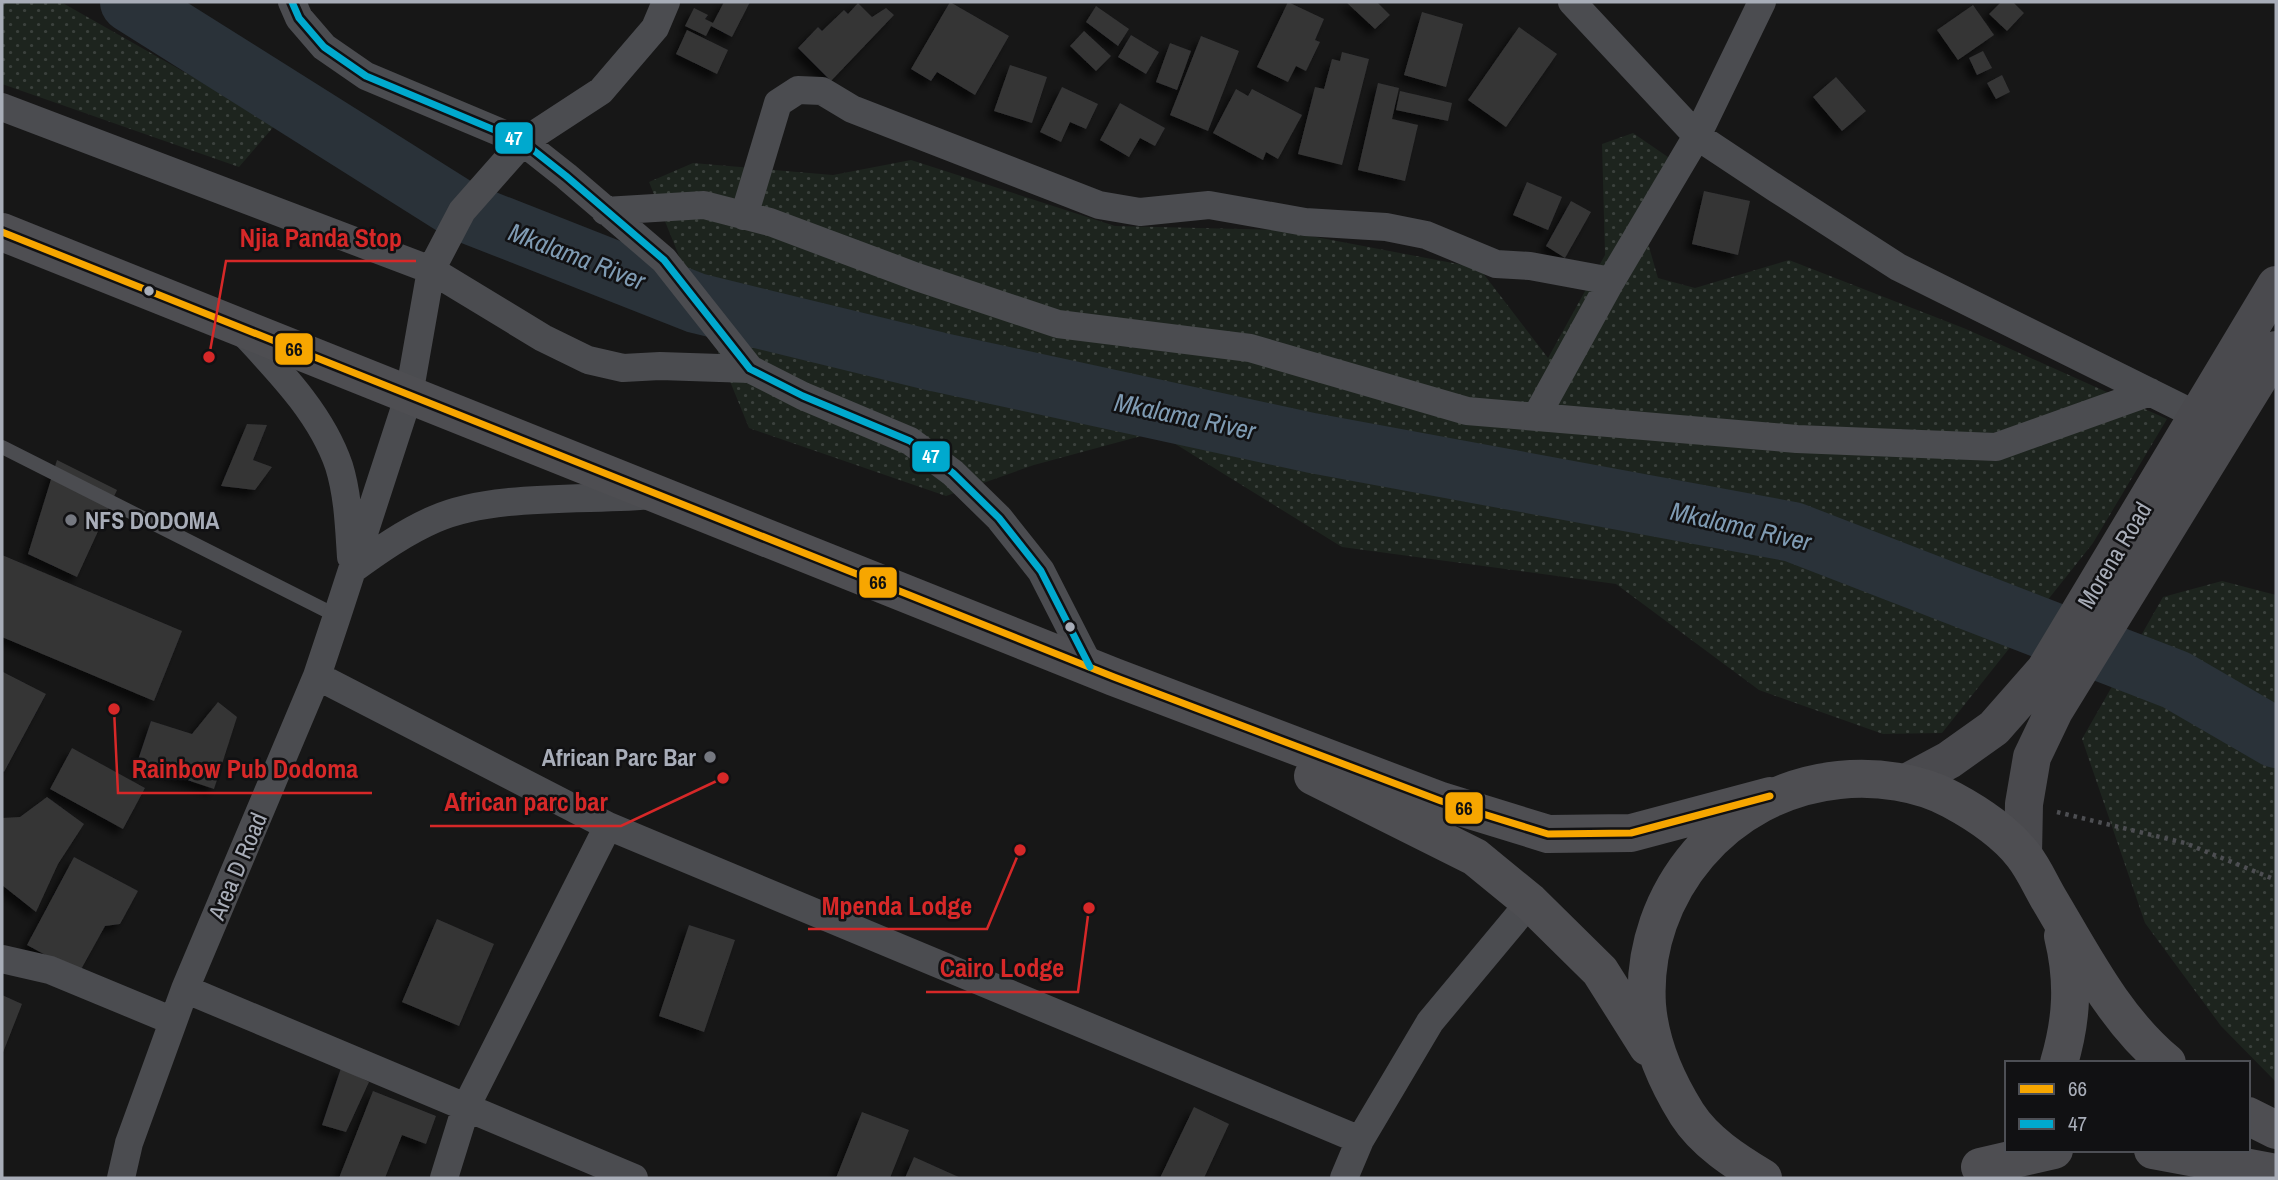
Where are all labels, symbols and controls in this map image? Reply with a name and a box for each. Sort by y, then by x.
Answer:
line badge: 47 [494,121,534,155]
text: 47 [505,125,523,151]
callout: Njia Panda Stop [226,214,416,261]
water label: Mkalama River [504,214,651,298]
text: Njia Panda Stop [240,220,402,255]
unlabelled marker [142,284,156,298]
line badge: 66 [274,332,314,366]
text: 66 [285,336,303,362]
water label: Mkalama River [1111,384,1260,448]
line badge: 47 [911,440,951,473]
text: 47 [922,443,940,469]
water label: Mkalama River [1667,493,1816,559]
street label: Morena Road [2070,496,2158,614]
place label: NFS DODOMA [85,504,220,536]
marker: NFS DODOMA [63,512,79,528]
line badge: 66 [858,566,898,599]
text: 66 [869,569,887,595]
unlabelled marker [1063,620,1077,634]
place label: African Parc Bar [542,741,696,773]
callout: Rainbow Pub Dodoma [118,746,372,793]
marker: African Parc Bar [702,749,718,765]
text: Rainbow Pub Dodoma [132,751,358,786]
callout: African parc bar [430,779,621,826]
text: African parc bar [444,784,608,819]
line badge: 66 [1444,791,1484,825]
text: 66 [1455,795,1473,821]
street label: Area D Road [200,807,274,926]
callout: Mpenda Lodge [808,882,987,929]
text: Mpenda Lodge [822,888,972,923]
callout: Cairo Lodge [926,945,1078,992]
text: Cairo Lodge [940,950,1064,985]
legend [2005,1061,2250,1152]
text: 66 [2068,1074,2087,1103]
text: 47 [2068,1109,2087,1138]

